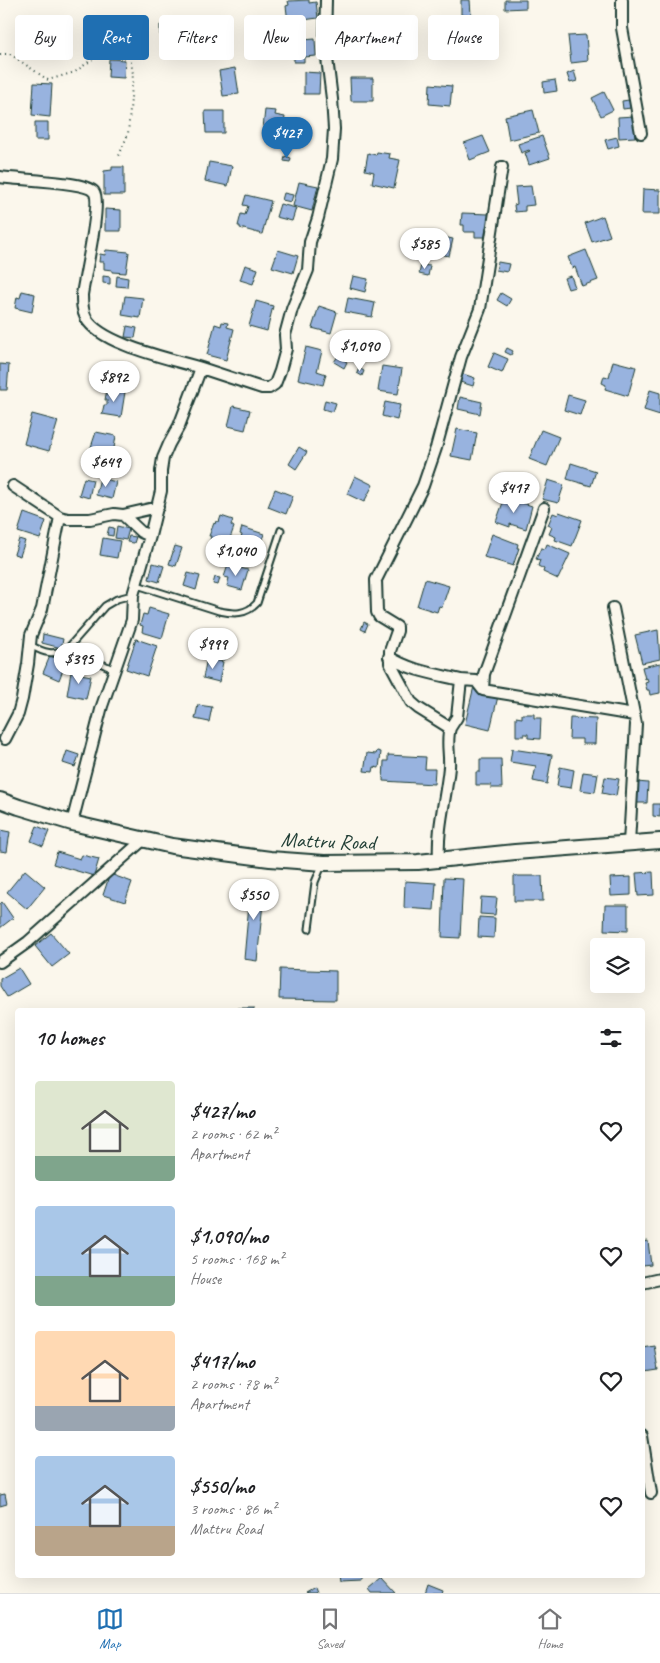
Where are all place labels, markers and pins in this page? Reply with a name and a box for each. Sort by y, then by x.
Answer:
pin: $427 [257,116,317,159]
pin: $585 [395,228,455,270]
pin: $1,090 [319,330,401,372]
pin: $892 [84,360,144,403]
pin: $649 [76,446,136,488]
pin: $417 [484,472,544,514]
pin: $1,040 [195,534,277,577]
pin: $999 [183,628,243,670]
pin: $395 [49,642,109,685]
pin: $550 [224,878,284,921]

